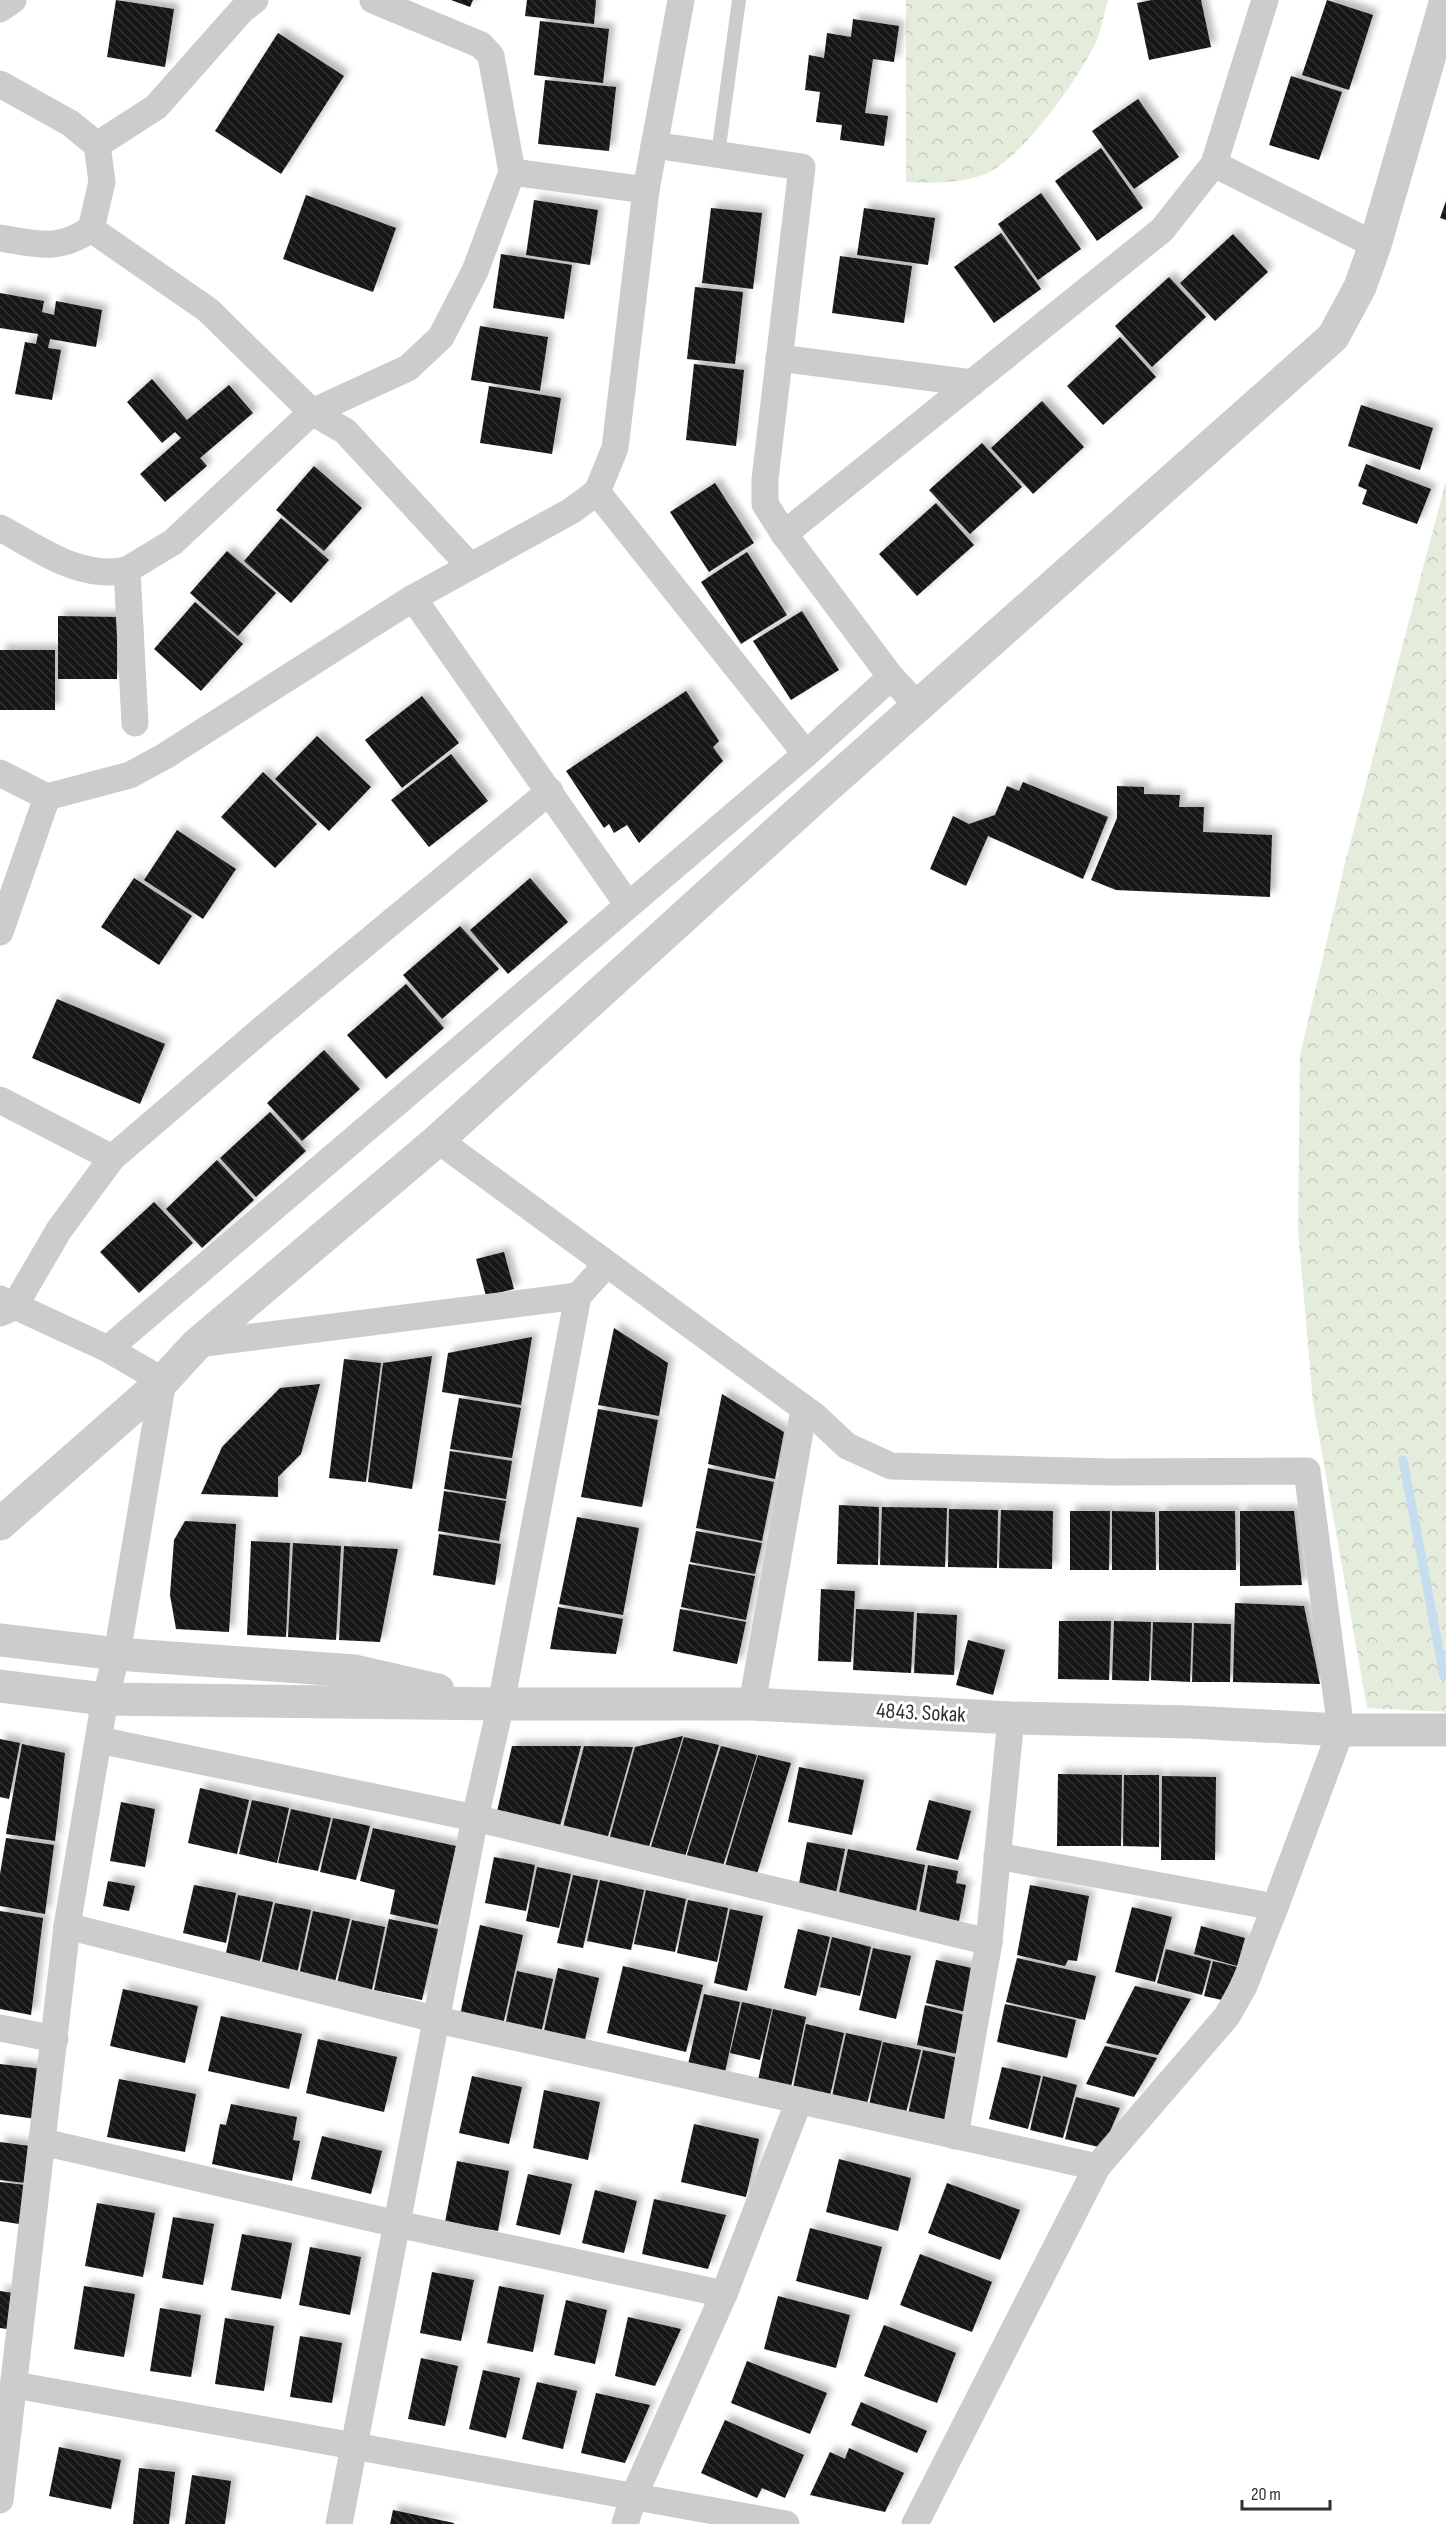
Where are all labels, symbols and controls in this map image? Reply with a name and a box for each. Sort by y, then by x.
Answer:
street label: 4843. Sokak [876,1697,967,1729]
scale bar [1242,2473,1330,2511]
text: 20 m [1251,2484,1281,2505]

